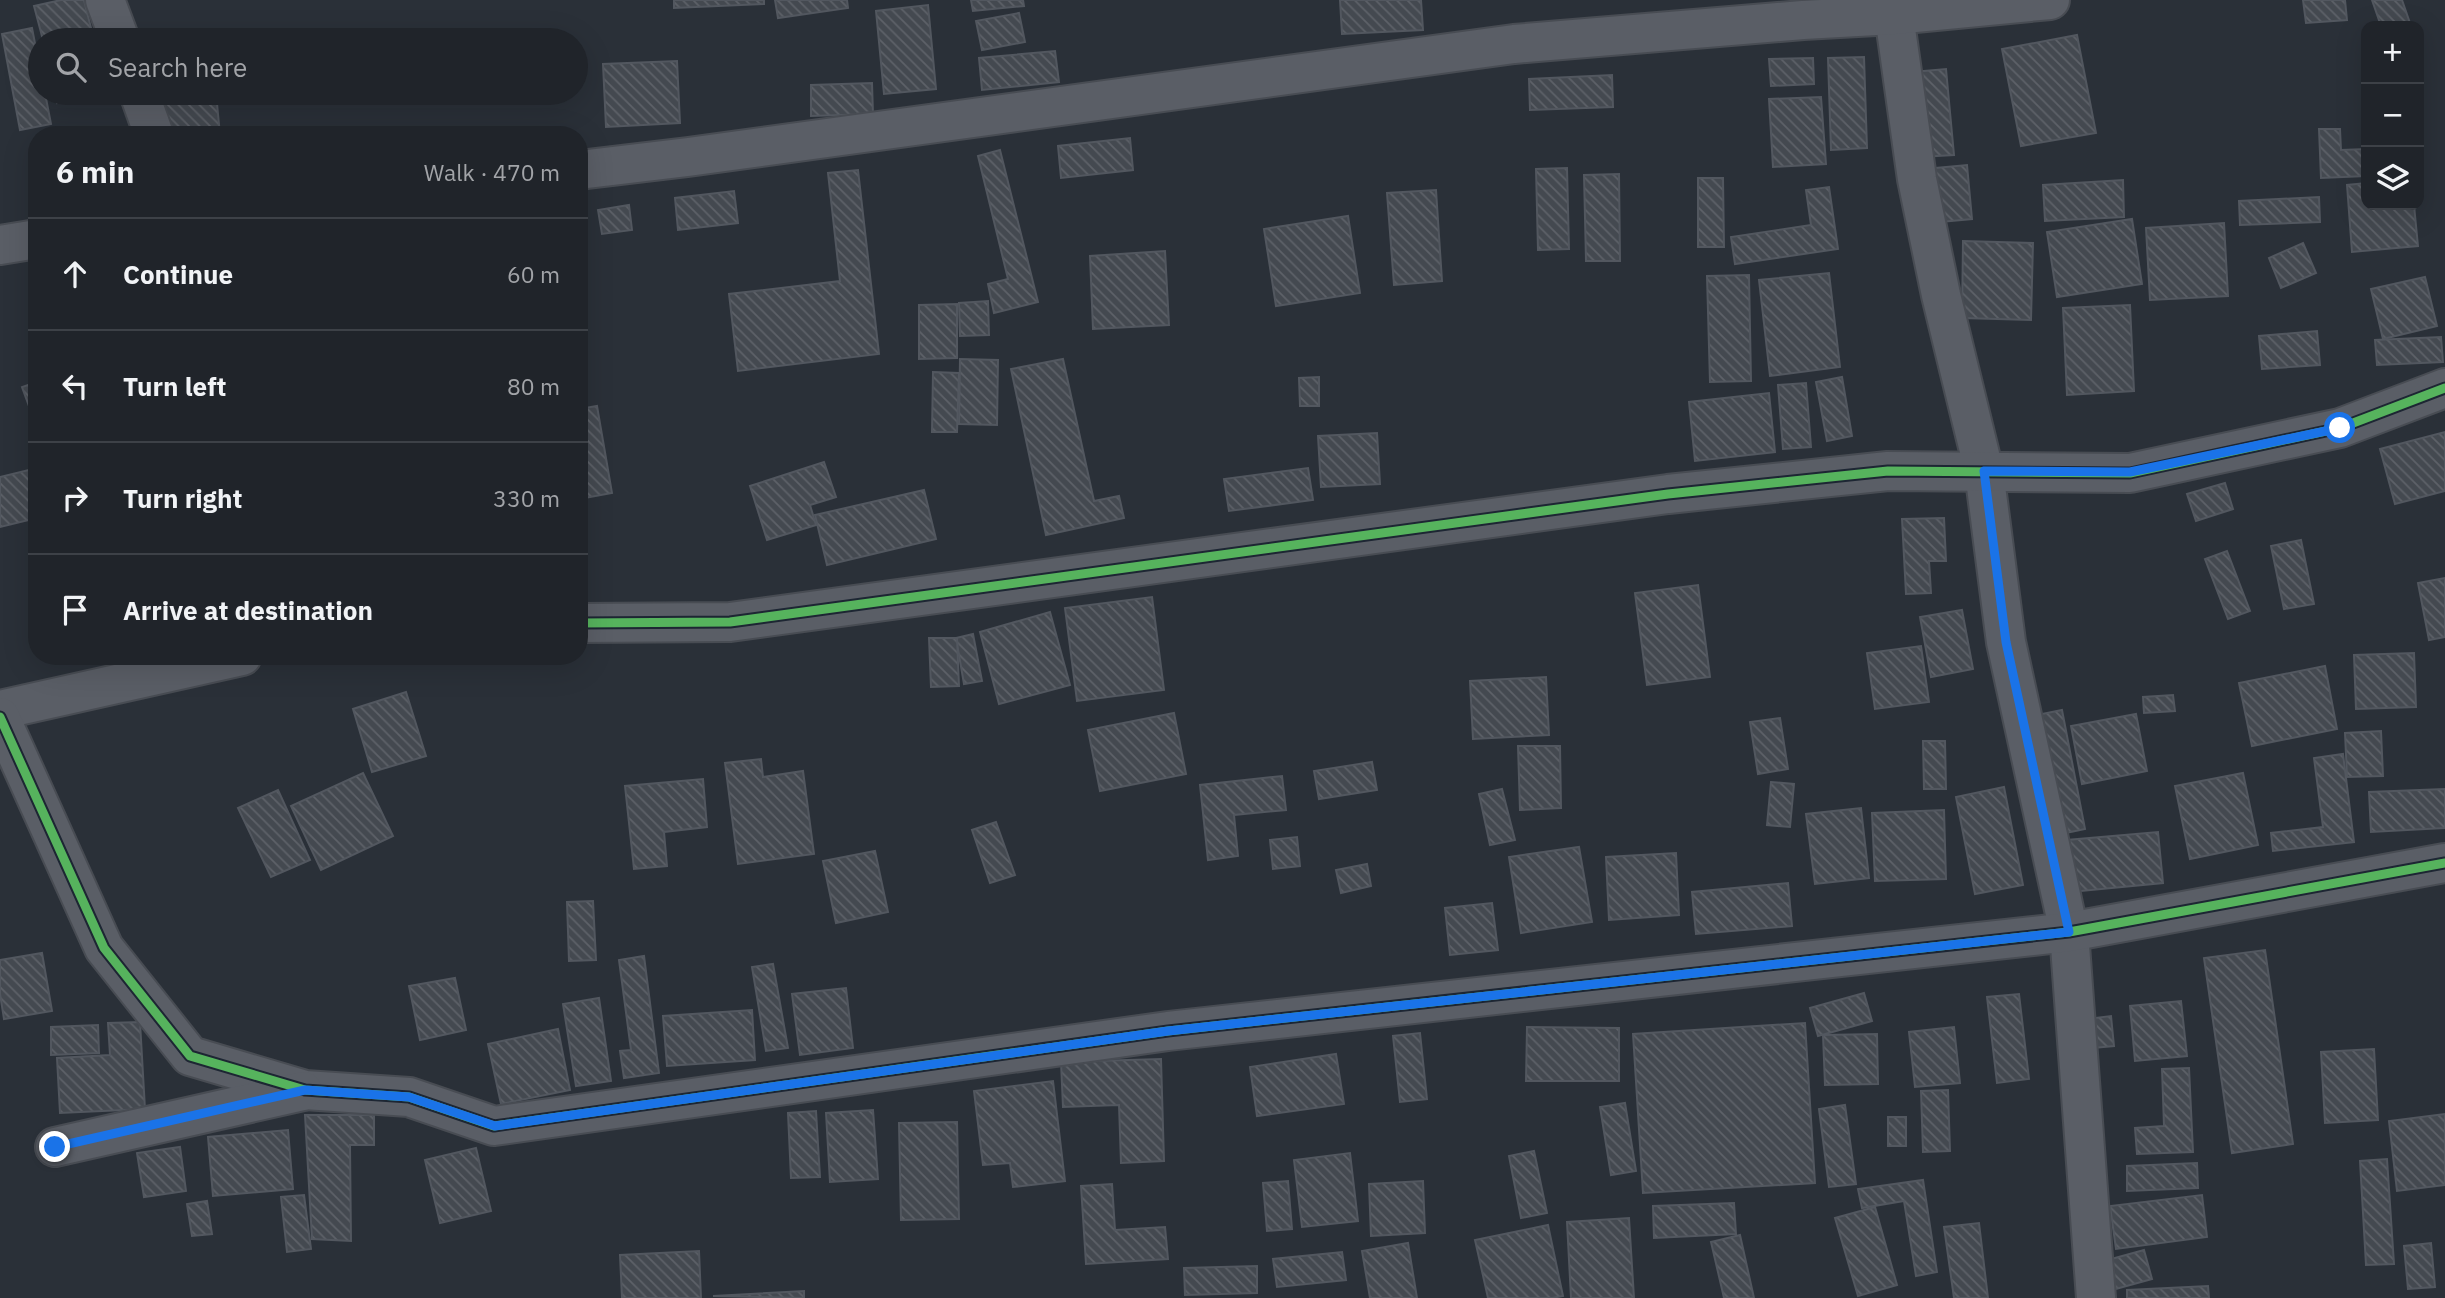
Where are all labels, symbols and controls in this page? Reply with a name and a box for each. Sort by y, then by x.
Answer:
map controls [2361,21,2424,210]
button: + [2361,21,2424,84]
search box [28,28,588,105]
icon: search [52,48,90,86]
text: Search here [108,50,247,84]
button: − [2361,84,2424,147]
button: layers [2361,147,2424,210]
text: 6 min [56,152,134,191]
text: Walk · 470 m [424,157,560,187]
icon: ahead [56,255,94,293]
text: Continue [123,257,233,291]
text: 60 m [507,259,560,289]
icon: left [56,367,94,405]
text: Turn left [123,369,226,403]
text: 80 m [507,371,560,401]
route start [2324,412,2355,443]
icon: right [56,479,94,517]
text: Turn right [123,481,242,515]
text: 330 m [493,483,560,513]
icon: arrive [56,591,94,629]
text: Arrive at destination [123,593,373,627]
route end [39,1131,70,1162]

